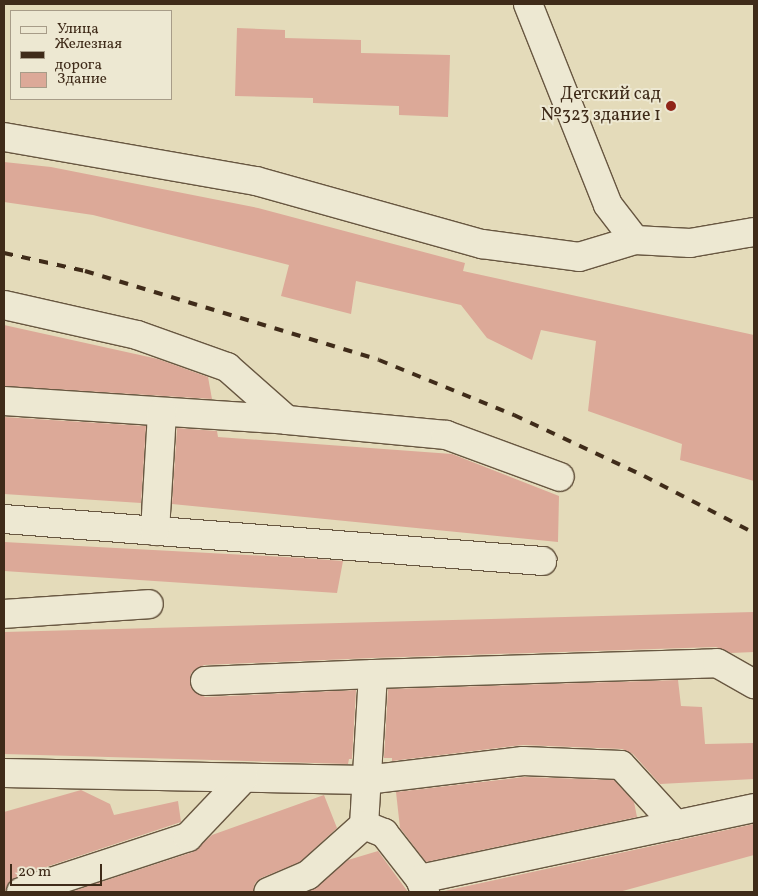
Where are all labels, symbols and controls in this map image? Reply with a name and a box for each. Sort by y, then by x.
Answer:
legend [10,10,172,100]
text: Улица [57,19,99,40]
text: Железная дорога [55,34,122,76]
text: Здание [57,69,107,90]
place label: Детский сад №323 здание 1 [541,85,661,128]
marker: Детский сад №323 здание 1 [665,100,677,112]
scale bar [12,854,105,886]
text: 20 m [18,862,51,883]

